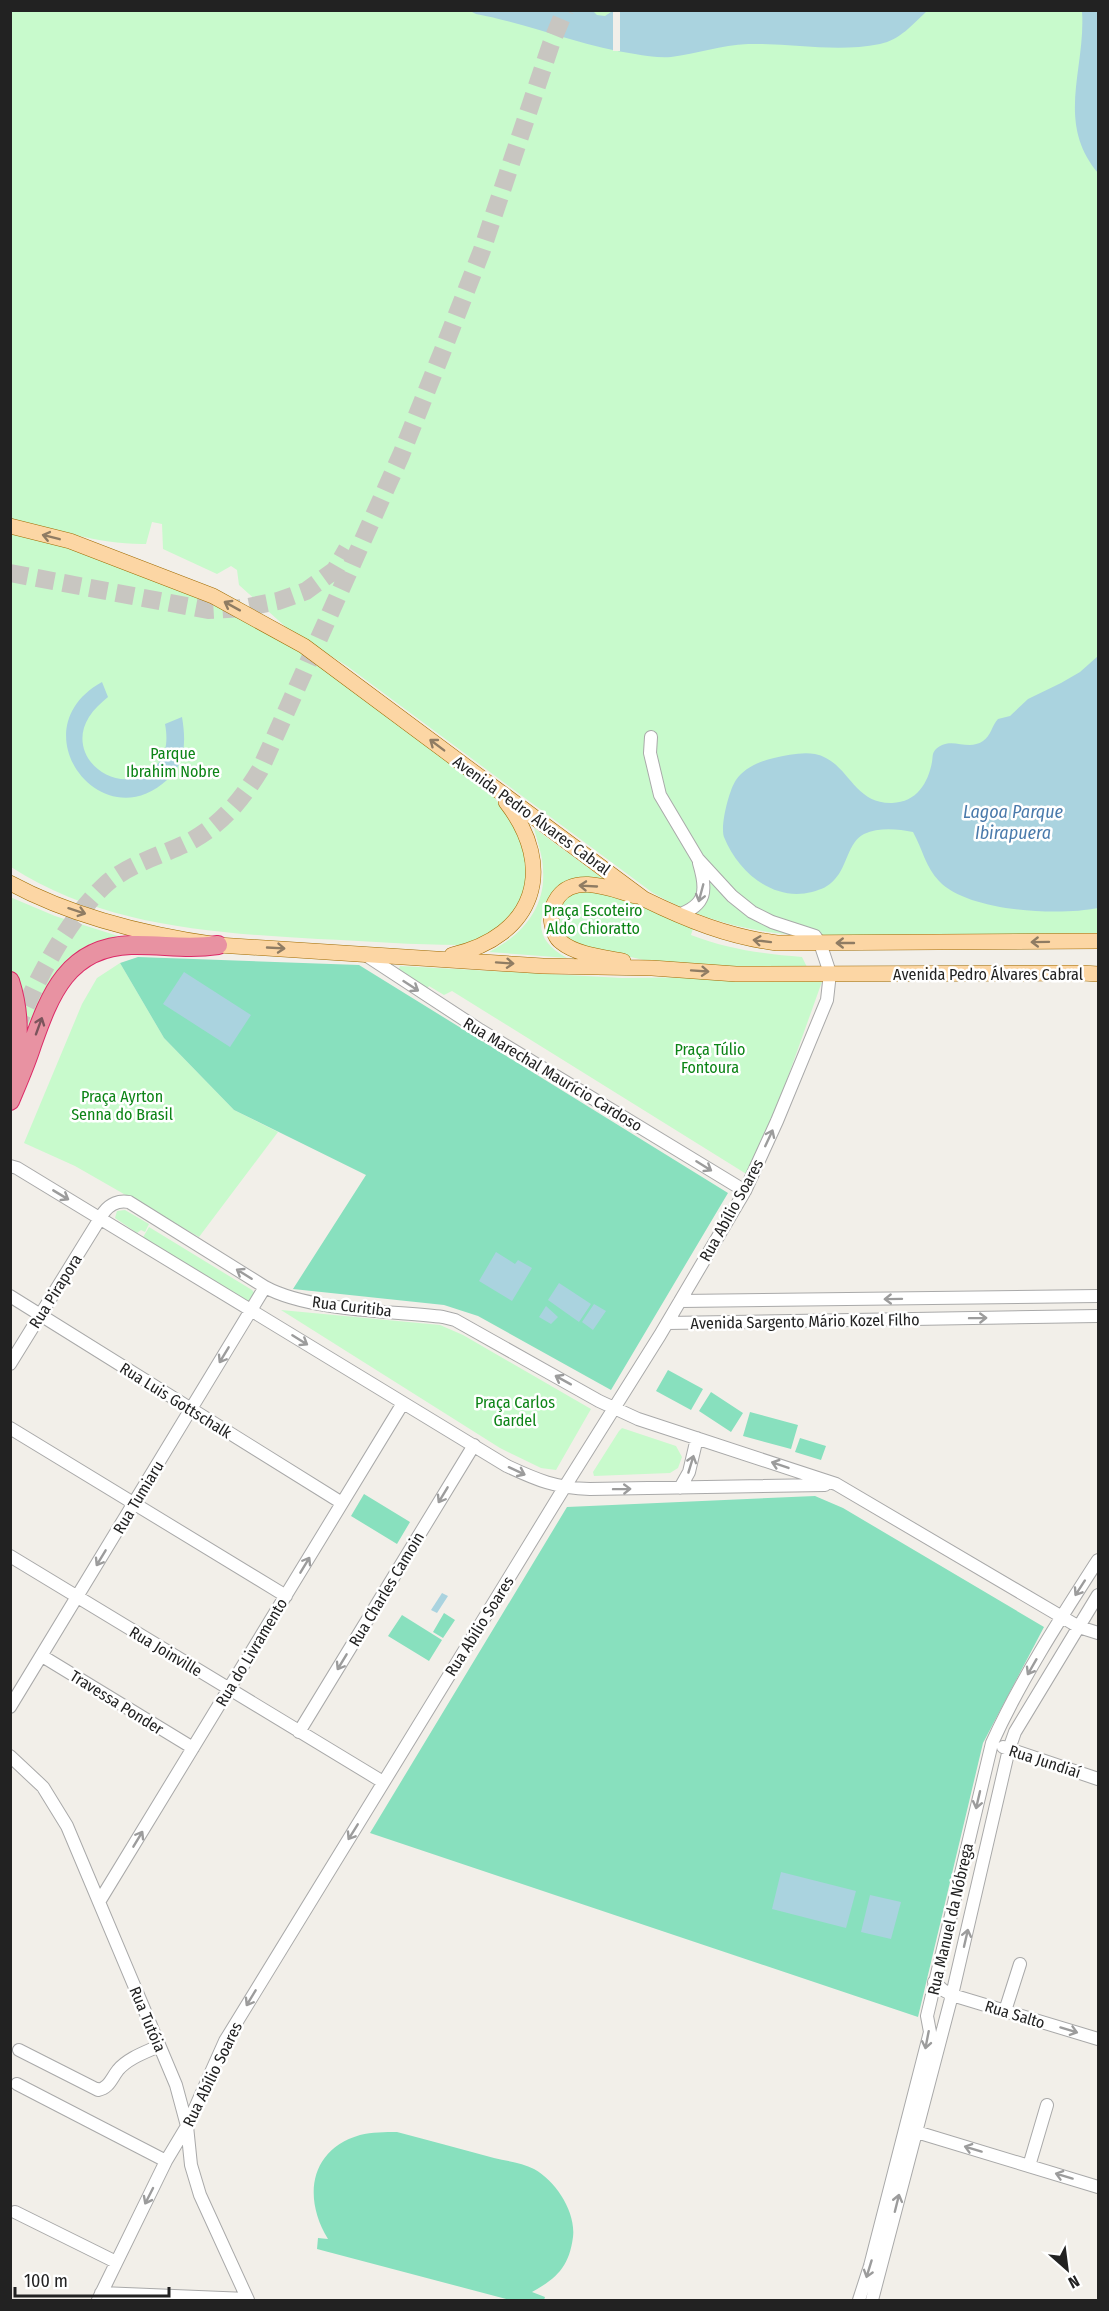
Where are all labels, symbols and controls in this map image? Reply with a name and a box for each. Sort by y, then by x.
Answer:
one-way arrow [41,530,60,542]
one-way arrow [224,600,241,612]
one-way arrow [429,738,445,751]
park label: Parque Ibrahim Nobre [126,744,220,781]
street label: Avenida Pedro Álvares Cabral [449,752,614,879]
water label: Lagoa Parque Ibirapuera [963,801,1064,844]
one-way arrow [578,880,598,891]
one-way arrow [695,883,707,902]
park label: Praça Escoteiro Aldo Chioratto [544,901,642,938]
one-way arrow [67,906,86,917]
one-way arrow [752,935,772,946]
one-way arrow [1031,936,1051,948]
one-way arrow [836,937,856,949]
one-way arrow [266,942,286,953]
one-way arrow [494,958,514,969]
street label: Avenida Pedro Álvares Cabral [893,965,1083,984]
one-way arrow [689,966,709,977]
one-way arrow [402,980,419,992]
street label: Rua Marechal Maurício Cardoso [460,1013,646,1135]
one-way arrow [34,1017,45,1036]
park label: Praça Túlio Fontoura [674,1040,746,1077]
park label: Praça Ayrton Senna do Brasil [71,1087,173,1124]
one-way arrow [764,1129,776,1147]
street label: Rua Abílio Soares [695,1156,767,1265]
one-way arrow [695,1160,712,1172]
one-way arrow [52,1190,69,1202]
street label: Rua Pirapora [25,1251,86,1332]
one-way arrow [236,1268,253,1280]
street label: Rua Curitiba [311,1292,393,1321]
one-way arrow [884,1293,904,1305]
street label: Avenida Sargento Mário Kozel Filho [690,1310,920,1333]
one-way arrow [967,1312,987,1324]
one-way arrow [291,1334,308,1347]
one-way arrow [217,1346,229,1363]
street label: Rua Luis Gottschalk [116,1358,236,1443]
one-way arrow [555,1374,572,1386]
park label: Praça Carlos Gardel [475,1393,555,1430]
one-way arrow [686,1455,697,1474]
street label: Rua Tumiaru [109,1457,168,1537]
one-way arrow [771,1459,790,1470]
one-way arrow [507,1465,525,1477]
one-way arrow [612,1483,632,1495]
one-way arrow [437,1486,449,1503]
street label: Rua Charles Camoin [345,1529,428,1650]
one-way arrow [95,1549,107,1566]
one-way arrow [299,1557,311,1574]
street label: Rua Abílio Soares [441,1573,518,1680]
one-way arrow [1074,1580,1086,1596]
street label: Rua do Livramento [212,1595,291,1710]
street label: Rua Joinville [126,1622,206,1681]
one-way arrow [335,1653,347,1670]
one-way arrow [1026,1658,1038,1675]
street label: Travessa Ponder [67,1666,167,1739]
street label: Rua Jundiaí [1007,1741,1083,1782]
one-way arrow [971,1790,983,1809]
one-way arrow [346,1823,358,1840]
one-way arrow [132,1831,144,1848]
street label: Rua Manuel da Nóbrega [924,1841,977,1997]
one-way arrow [960,1929,972,1948]
street label: Rua Tutóia [125,1984,170,2055]
one-way arrow [245,1989,257,2006]
street label: Rua Salto [982,1996,1047,2033]
street label: Rua Abílio Soares [179,2019,246,2130]
one-way arrow [1059,2025,1078,2036]
one-way arrow [921,2029,932,2049]
one-way arrow [964,2143,983,2154]
one-way arrow [1055,2170,1074,2181]
one-way arrow [143,2186,154,2204]
one-way arrow [892,2194,903,2213]
north arrow [1037,2239,1097,2299]
one-way arrow [863,2259,874,2278]
scale bar [15,2260,170,2298]
text: 100 m [24,2270,68,2292]
text: N [1065,2271,1083,2292]

